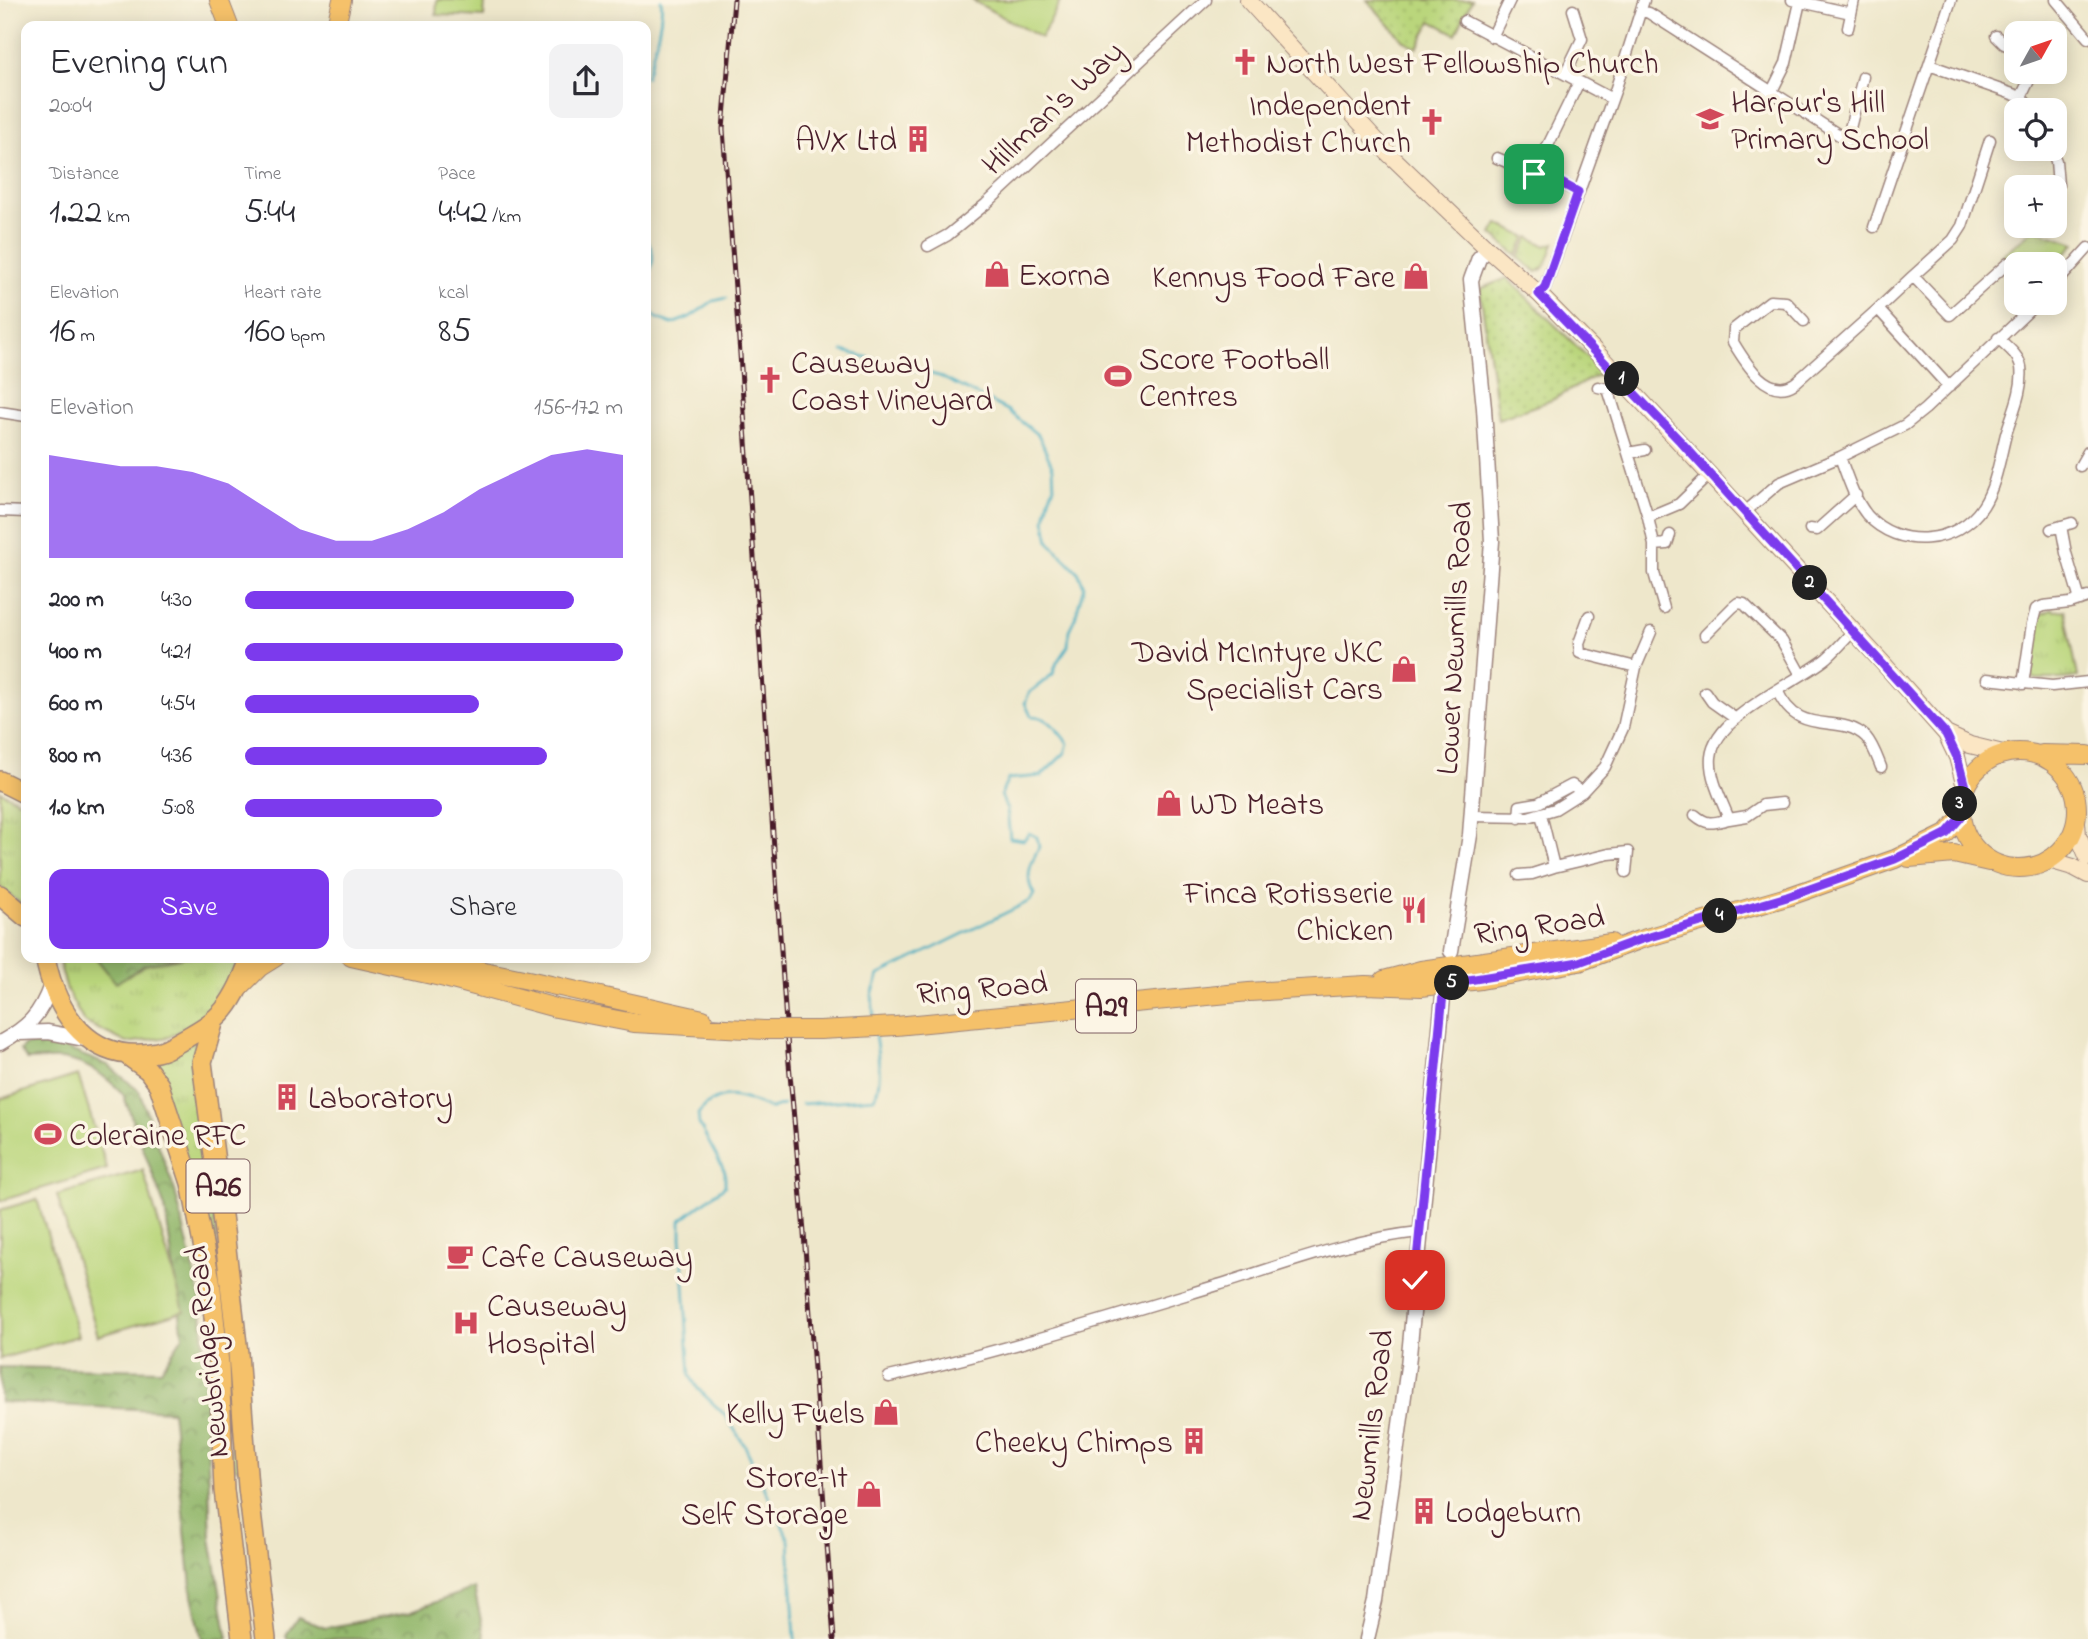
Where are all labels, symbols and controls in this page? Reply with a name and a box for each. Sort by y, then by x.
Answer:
north arrow [2004,21,2067,84]
map controls [2004,21,2067,315]
street label: Hillman's Way [972,31,1136,188]
text: Evening run [49,36,228,92]
place label: North West Fellowship Church [1266,42,1659,89]
button: share [549,44,623,118]
church icon: North West Fellowship Church [1230,47,1260,77]
place label: Harpur's Hill Primary School [1731,81,1929,165]
place label: Independent Methodist Church [1186,84,1411,168]
text: 20:04 [49,90,92,123]
button: locate [2004,98,2067,161]
school or university icon: Harpur's Hill Primary School [1695,104,1725,134]
church icon: Independent Methodist Church [1417,107,1447,137]
place label: AVX Ltd [795,119,897,166]
building icon: AVX Ltd [903,124,933,154]
pin [1504,144,1564,204]
icon: arrive [1515,155,1553,193]
text: Distance [49,161,119,188]
text: Time [244,161,281,188]
text: Pace [438,161,475,188]
button: + [2004,175,2067,238]
text: 1.22 [49,188,102,239]
text: 5:44 [244,188,296,239]
text: 4:42 [438,188,488,239]
text: km [102,204,130,231]
text: /km [488,204,521,231]
button: − [2004,252,2067,315]
place label: Exorna [1018,254,1110,301]
place label: Kennys Food Fare [1152,256,1396,303]
shop icon: Exorna [982,259,1012,289]
shop icon: Kennys Food Fare [1401,261,1431,291]
text: Elevation [49,280,119,307]
text: Heart rate [244,280,322,307]
text: kcal [438,280,469,307]
text: 16 [49,307,76,358]
text: 160 [244,307,285,358]
text: 85 [438,307,471,358]
text: m [76,323,95,350]
text: bpm [285,323,325,350]
place label: Score Football Centres [1139,338,1329,422]
place label: Causeway Coast Vineyard [791,342,993,426]
sports icon: Score Football Centres [1103,361,1133,391]
pin: 1 [1604,362,1640,396]
church icon: Causeway Coast Vineyard [755,365,785,395]
text: 1 [1618,365,1625,392]
text: Elevation [49,392,134,425]
text: 156–172 m [534,392,623,425]
street label: Lower Newmills Road [1426,500,1487,776]
pin: 2 [1792,566,1828,600]
text: 2 [1805,569,1814,596]
text: 200 m [49,584,104,617]
text: 4:30 [161,584,192,617]
place label: David McIntyre JKC Specialist Cars [1131,631,1383,715]
text: 400 m [49,636,102,669]
text: 4:21 [161,636,191,669]
shop icon: David McIntyre JKC Specialist Cars [1389,654,1419,684]
text: 600 m [49,688,103,721]
text: 4:54 [161,688,195,721]
text: 800 m [49,740,101,773]
text: 4:36 [161,740,192,773]
place label: WD Meats [1190,783,1324,830]
pin: 3 [1942,786,1978,822]
shop icon: WD Meats [1154,788,1184,818]
text: 3 [1956,790,1963,817]
text: 1.0 km [49,792,105,825]
text: 5:08 [161,792,195,825]
button: Save [49,869,329,949]
button: Share [343,869,623,949]
place label: Finca Rotisserie Chicken [1182,872,1394,956]
restaurant icon: Finca Rotisserie Chicken [1399,895,1429,925]
street label: Ring Road [1471,895,1608,960]
pin: 4 [1702,898,1738,934]
text: 4 [1716,902,1723,929]
street label: Ring Road [915,961,1050,1020]
pin: 5 [1434,965,1470,1000]
text: 5 [1446,969,1457,996]
road number: A29 [1076,980,1136,1032]
place label: Laboratory [308,1077,453,1124]
building icon: Laboratory [272,1082,302,1112]
place label: Coleraine RFC [69,1114,246,1161]
sports icon: Coleraine RFC [33,1119,63,1149]
road number: A26 [186,1160,249,1212]
place label: Cafe Causeway [481,1236,693,1283]
cafe icon: Cafe Causeway [445,1241,475,1271]
street label: Newbridge Road [175,1243,244,1460]
pin [1385,1250,1445,1310]
icon: check [1396,1261,1434,1299]
place label: Causeway Hospital [487,1285,627,1369]
hospital icon: Causeway Hospital [451,1308,481,1338]
street label: Newmills Road [1338,1327,1409,1524]
place label: Kelly Fuels [726,1392,865,1439]
shop icon: Kelly Fuels [871,1397,901,1427]
place label: Cheeky Chimps [975,1421,1173,1468]
building icon: Cheeky Chimps [1179,1426,1209,1456]
place label: Store-It Self Storage [681,1456,849,1540]
shop icon: Store-It Self Storage [854,1479,884,1509]
place label: Lodgeburn [1445,1491,1581,1538]
building icon: Lodgeburn [1409,1496,1439,1526]

